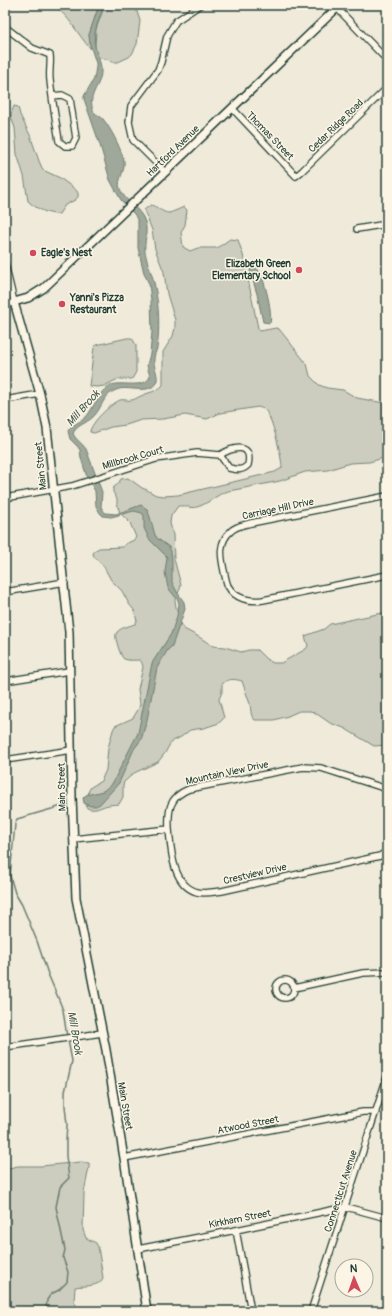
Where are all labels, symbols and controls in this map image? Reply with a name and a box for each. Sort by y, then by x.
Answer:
street label: Cedar Ridge Road [306,97,366,155]
street label: Thomas Street [244,109,297,163]
street label: Hartford Avenue [144,123,202,179]
place label: Eagle's Nest [41,247,93,259]
marker: Eagle's Nest [28,248,38,258]
place label: Elizabeth Green Elementary School [212,258,291,282]
marker: Elizabeth Green Elementary School [294,265,304,275]
place label: Yanni's Pizza Restaurant [69,292,124,316]
marker: Yanni's Pizza Restaurant [57,299,67,309]
water label: Mill Brook [64,386,103,429]
street label: Main Street [32,440,50,491]
street label: Millbrook Court [101,443,166,472]
street label: Carriage Hill Drive [241,496,315,522]
street label: Mountain View Drive [185,758,270,788]
street label: Main Street [56,762,68,811]
street label: Crestview Drive [222,861,288,887]
water label: Mill Brook [65,1010,85,1057]
street label: Main Street [115,1081,135,1132]
street label: Atwood Street [216,1113,281,1137]
street label: Connecticut Avenue [322,1148,360,1234]
street label: Kirkham Street [208,1207,273,1231]
north arrow [334,1258,374,1298]
text: N [350,1262,358,1275]

